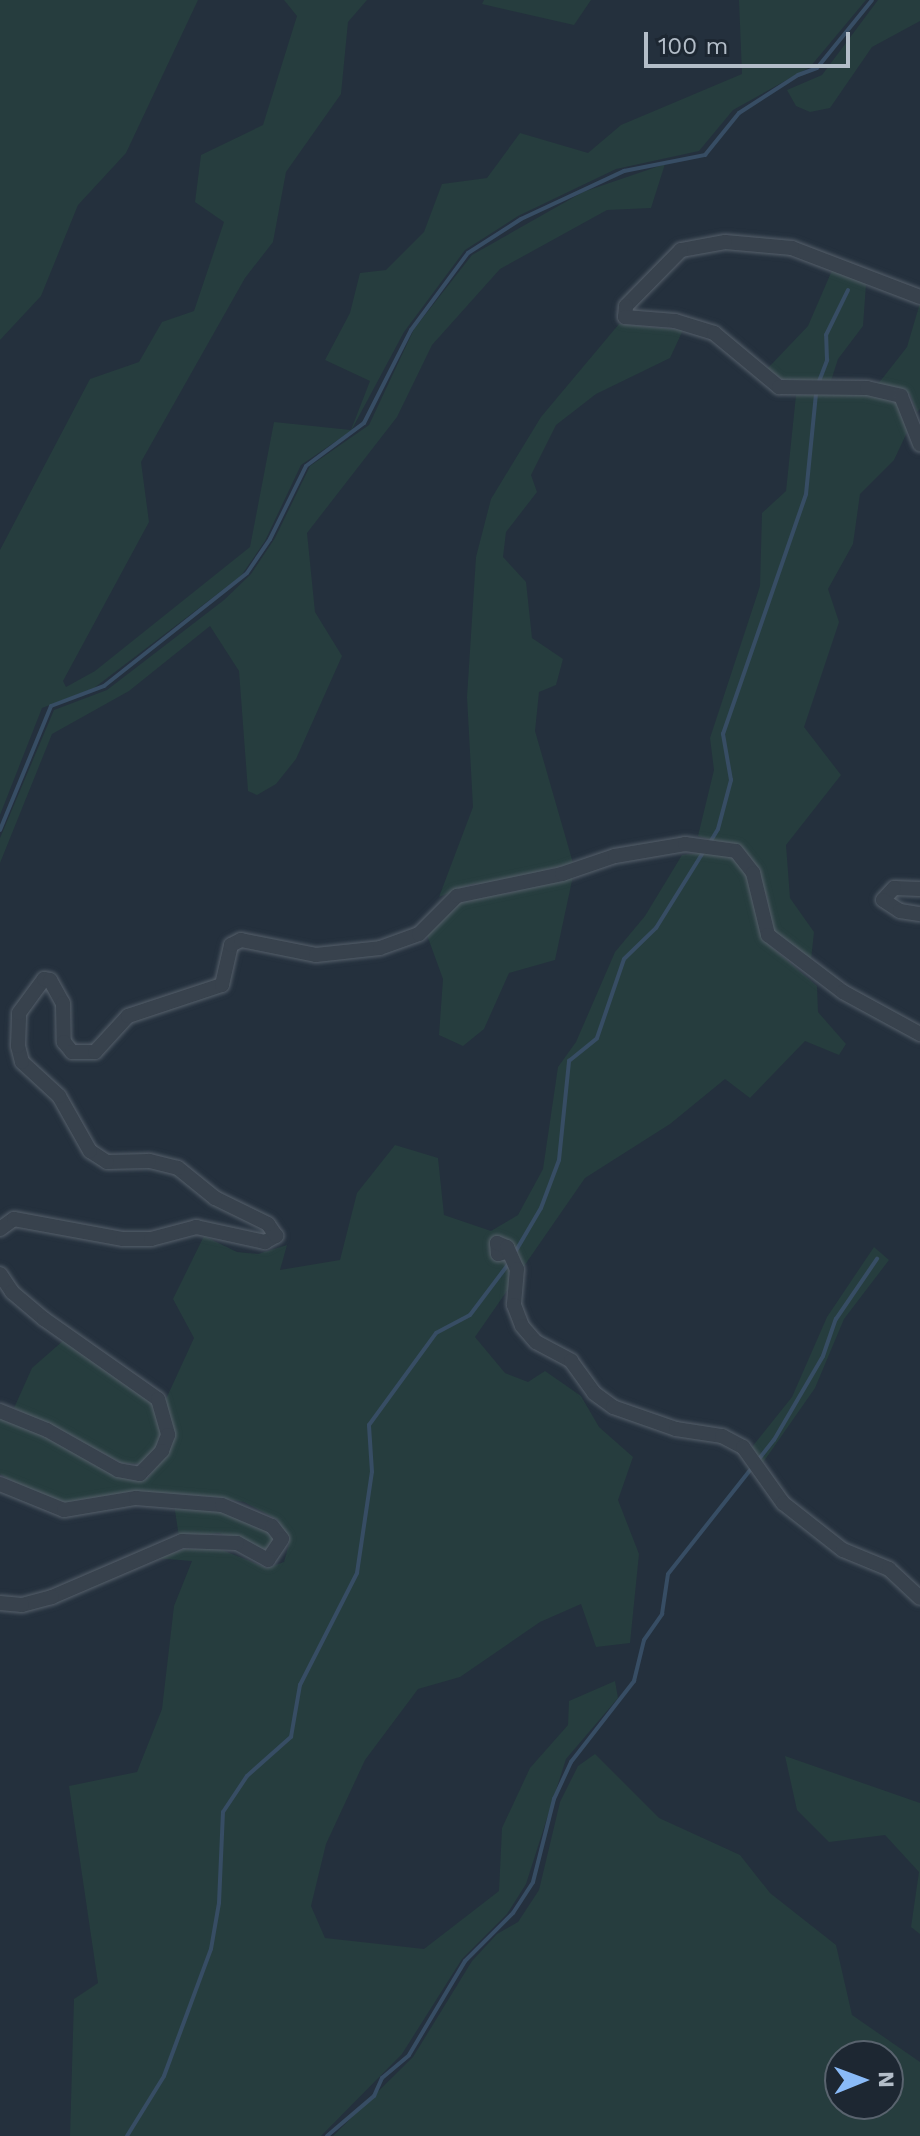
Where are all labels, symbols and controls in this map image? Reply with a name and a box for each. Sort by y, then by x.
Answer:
scale bar [648,16,854,66]
text: 100 m [658,32,728,60]
north arrow [824,2040,904,2120]
text: N [874,2071,899,2088]

